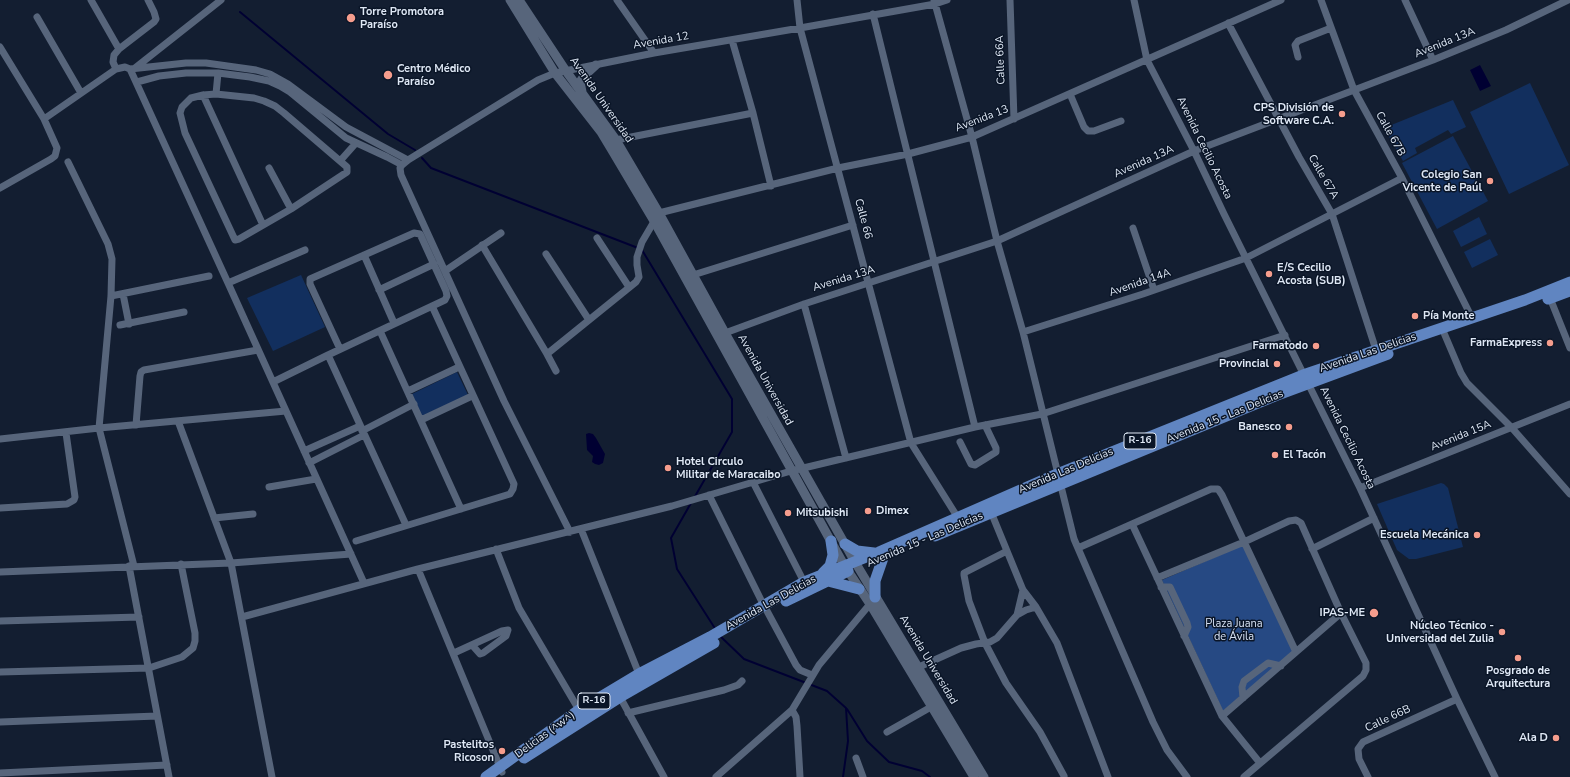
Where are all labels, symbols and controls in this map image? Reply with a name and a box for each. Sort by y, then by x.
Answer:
place label: Torre Promotora Paraíso [360,5,444,31]
marker: Torre Promotora Paraíso [345,12,357,24]
street label: Avenida 13A [1413,25,1477,61]
street label: Avenida 12 [632,30,690,52]
street label: Calle 66A [994,35,1008,85]
street label: Avenida Universidad [566,55,636,145]
place label: Centro Médico Paraíso [397,62,471,88]
marker: Centro Médico Paraíso [382,69,394,81]
street label: Avenida Cecilio Acosta [1173,95,1235,201]
place label: CPS División de Software C.A. [1253,101,1334,127]
street label: Avenida 13 [953,103,1011,135]
marker: CPS División de Software C.A. [1337,109,1347,119]
street label: Calle 67B [1372,109,1408,159]
street label: Avenida 13A [1112,143,1176,181]
street label: Calle 67A [1305,152,1341,202]
place label: Colegio San Vicente de Paúl [1402,168,1482,194]
marker: Colegio San Vicente de Paúl [1485,176,1495,186]
street label: Calle 66 [851,197,875,241]
place label: E/S Cecilio Acosta (SUB) [1277,261,1346,287]
street label: Avenida 13A [811,263,877,295]
street label: Avenida 14A [1107,266,1173,300]
marker: E/S Cecilio Acosta (SUB) [1264,269,1274,279]
place label: Pía Monte [1423,309,1474,323]
marker: Pía Monte [1410,311,1420,321]
street label: Avenida Las Delicias [1318,330,1418,376]
street label: Avenida Universidad [735,332,795,428]
place label: FarmaExpress [1470,336,1542,350]
marker: FarmaExpress [1545,338,1555,348]
place label: Farmatodo [1253,339,1308,353]
marker: Farmatodo [1311,341,1321,351]
place label: Provincial [1219,357,1269,371]
marker: Provincial [1272,359,1282,369]
street label: Avenida Cecilio Acosta [1316,385,1378,491]
street label: Avenida 15 - Las Delicias [1165,387,1285,447]
street label: Avenida 15A [1429,418,1493,454]
place label: Banesco [1238,420,1281,434]
marker: Banesco [1284,422,1294,432]
road number: R-16 [1124,433,1156,449]
street label: Avenida Las Delicias [1017,445,1115,497]
place label: El Tacón [1283,448,1326,462]
marker: El Tacón [1270,450,1280,460]
place label: Hotel Circulo Militar de Maracaibo [676,455,780,481]
marker: Hotel Circulo Militar de Maracaibo [663,463,673,473]
place label: Dimex [876,504,909,518]
place label: Mitsubishi [796,506,848,520]
marker: Dimex [863,506,873,516]
marker: Mitsubishi [783,508,793,518]
street label: Avenida 15 - Las Delicias [865,509,985,571]
place label: Escuela Mecánica [1380,528,1469,542]
marker: Escuela Mecánica [1472,530,1482,540]
street label: Avenida Las Delicias [723,573,819,633]
place label: IPAS-ME [1320,606,1365,620]
marker: IPAS-ME [1368,607,1380,619]
street label: Avenida Universidad [896,613,960,707]
park label: Plaza Juana de Ávila [1205,617,1263,643]
place label: Núcleo Técnico - Universidad del Zulia [1386,619,1494,645]
marker: Núcleo Técnico - Universidad del Zulia [1497,627,1507,637]
marker: Posgrado de Arquitectura [1513,653,1523,663]
place label: Posgrado de Arquitectura [1486,664,1550,690]
road number: R-16 [578,693,610,709]
street label: Calle 66B [1363,703,1413,735]
street label: Delicias (^w^) [512,709,578,761]
place label: Ala D [1519,731,1548,745]
marker: Ala D [1551,733,1561,743]
place label: Pastelitos Ricoson [443,738,494,764]
marker: Pastelitos Ricoson [497,746,507,756]

